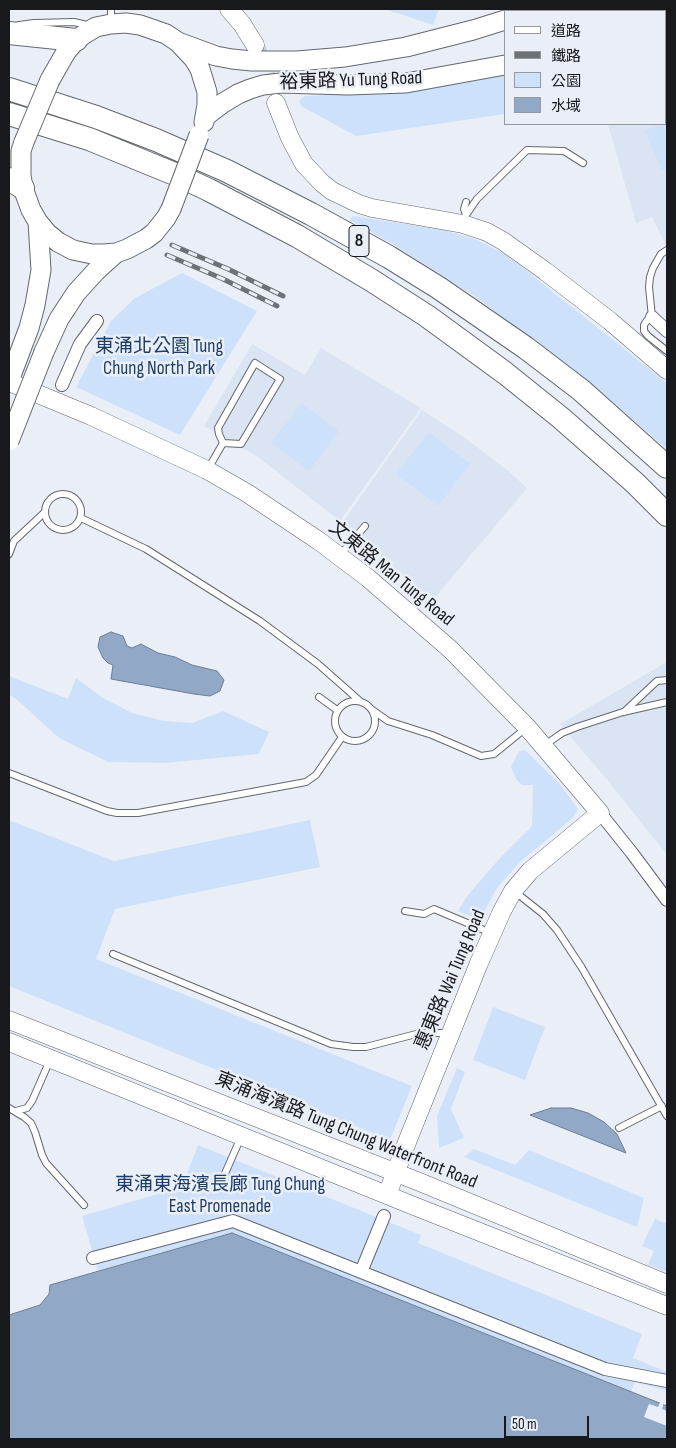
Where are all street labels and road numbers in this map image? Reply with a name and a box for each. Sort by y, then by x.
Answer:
street label: 裕東路 Yu Tung Road [279,67,423,95]
road number: 8 [349,226,369,256]
street label: 文東路 Man Tung Road [324,517,458,631]
street label: 惠東路 Wai Tung Road [411,906,491,1054]
street label: 東涌海濱路 Tung Chung Waterfront Road [212,1068,480,1194]

